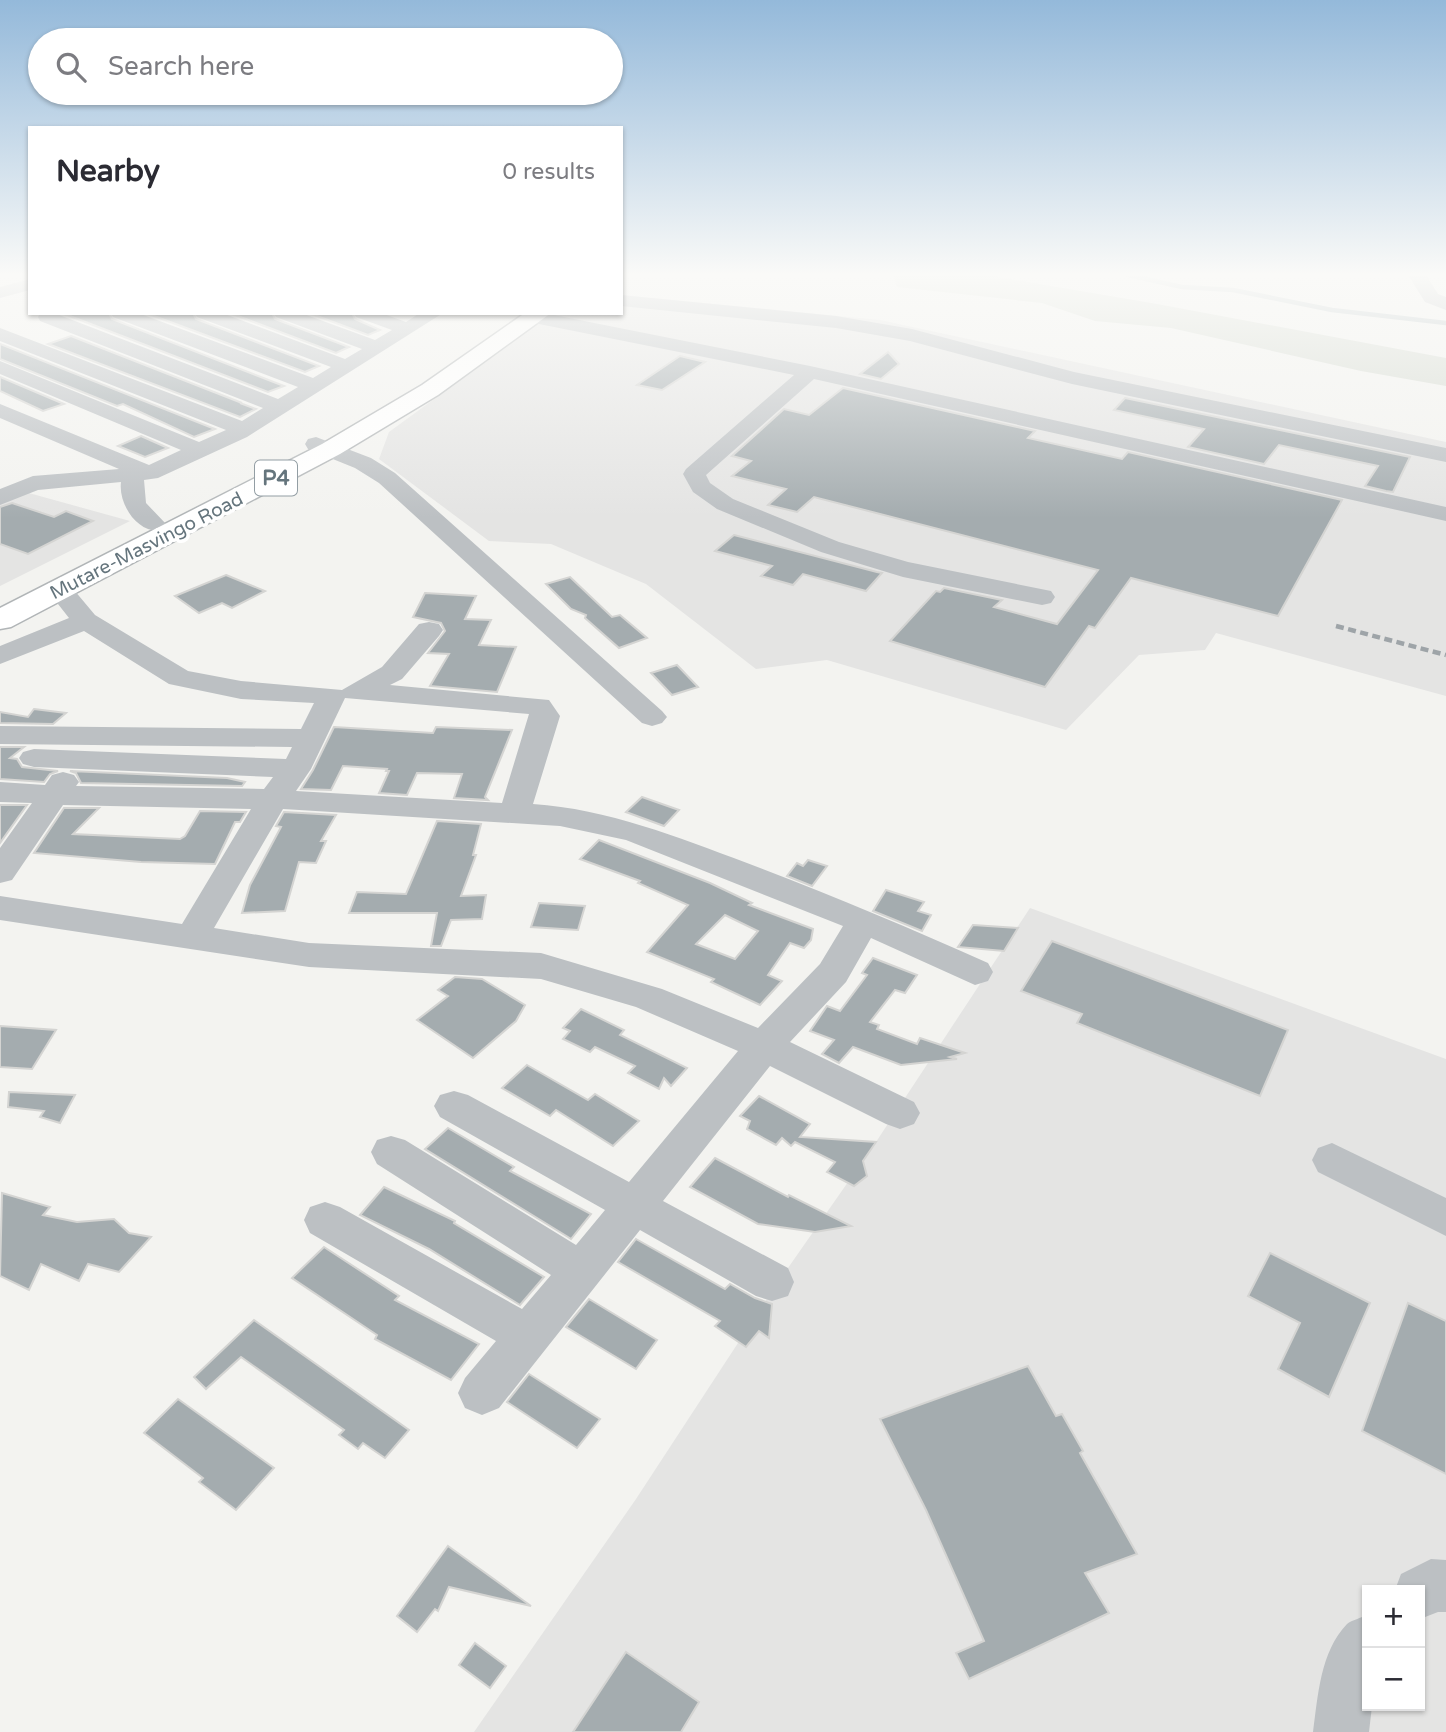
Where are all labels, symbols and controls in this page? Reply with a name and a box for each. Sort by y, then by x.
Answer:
search box [28,28,623,105]
icon: search [52,48,90,86]
text: Search here [108,51,254,82]
text: Nearby [56,153,160,190]
text: 0 results [502,158,595,186]
road number: P4 [255,461,297,496]
street label: Mutare-Masvingo Road [46,488,247,604]
map controls [1362,1585,1425,1711]
button: + [1362,1585,1425,1648]
button: − [1362,1648,1425,1711]

